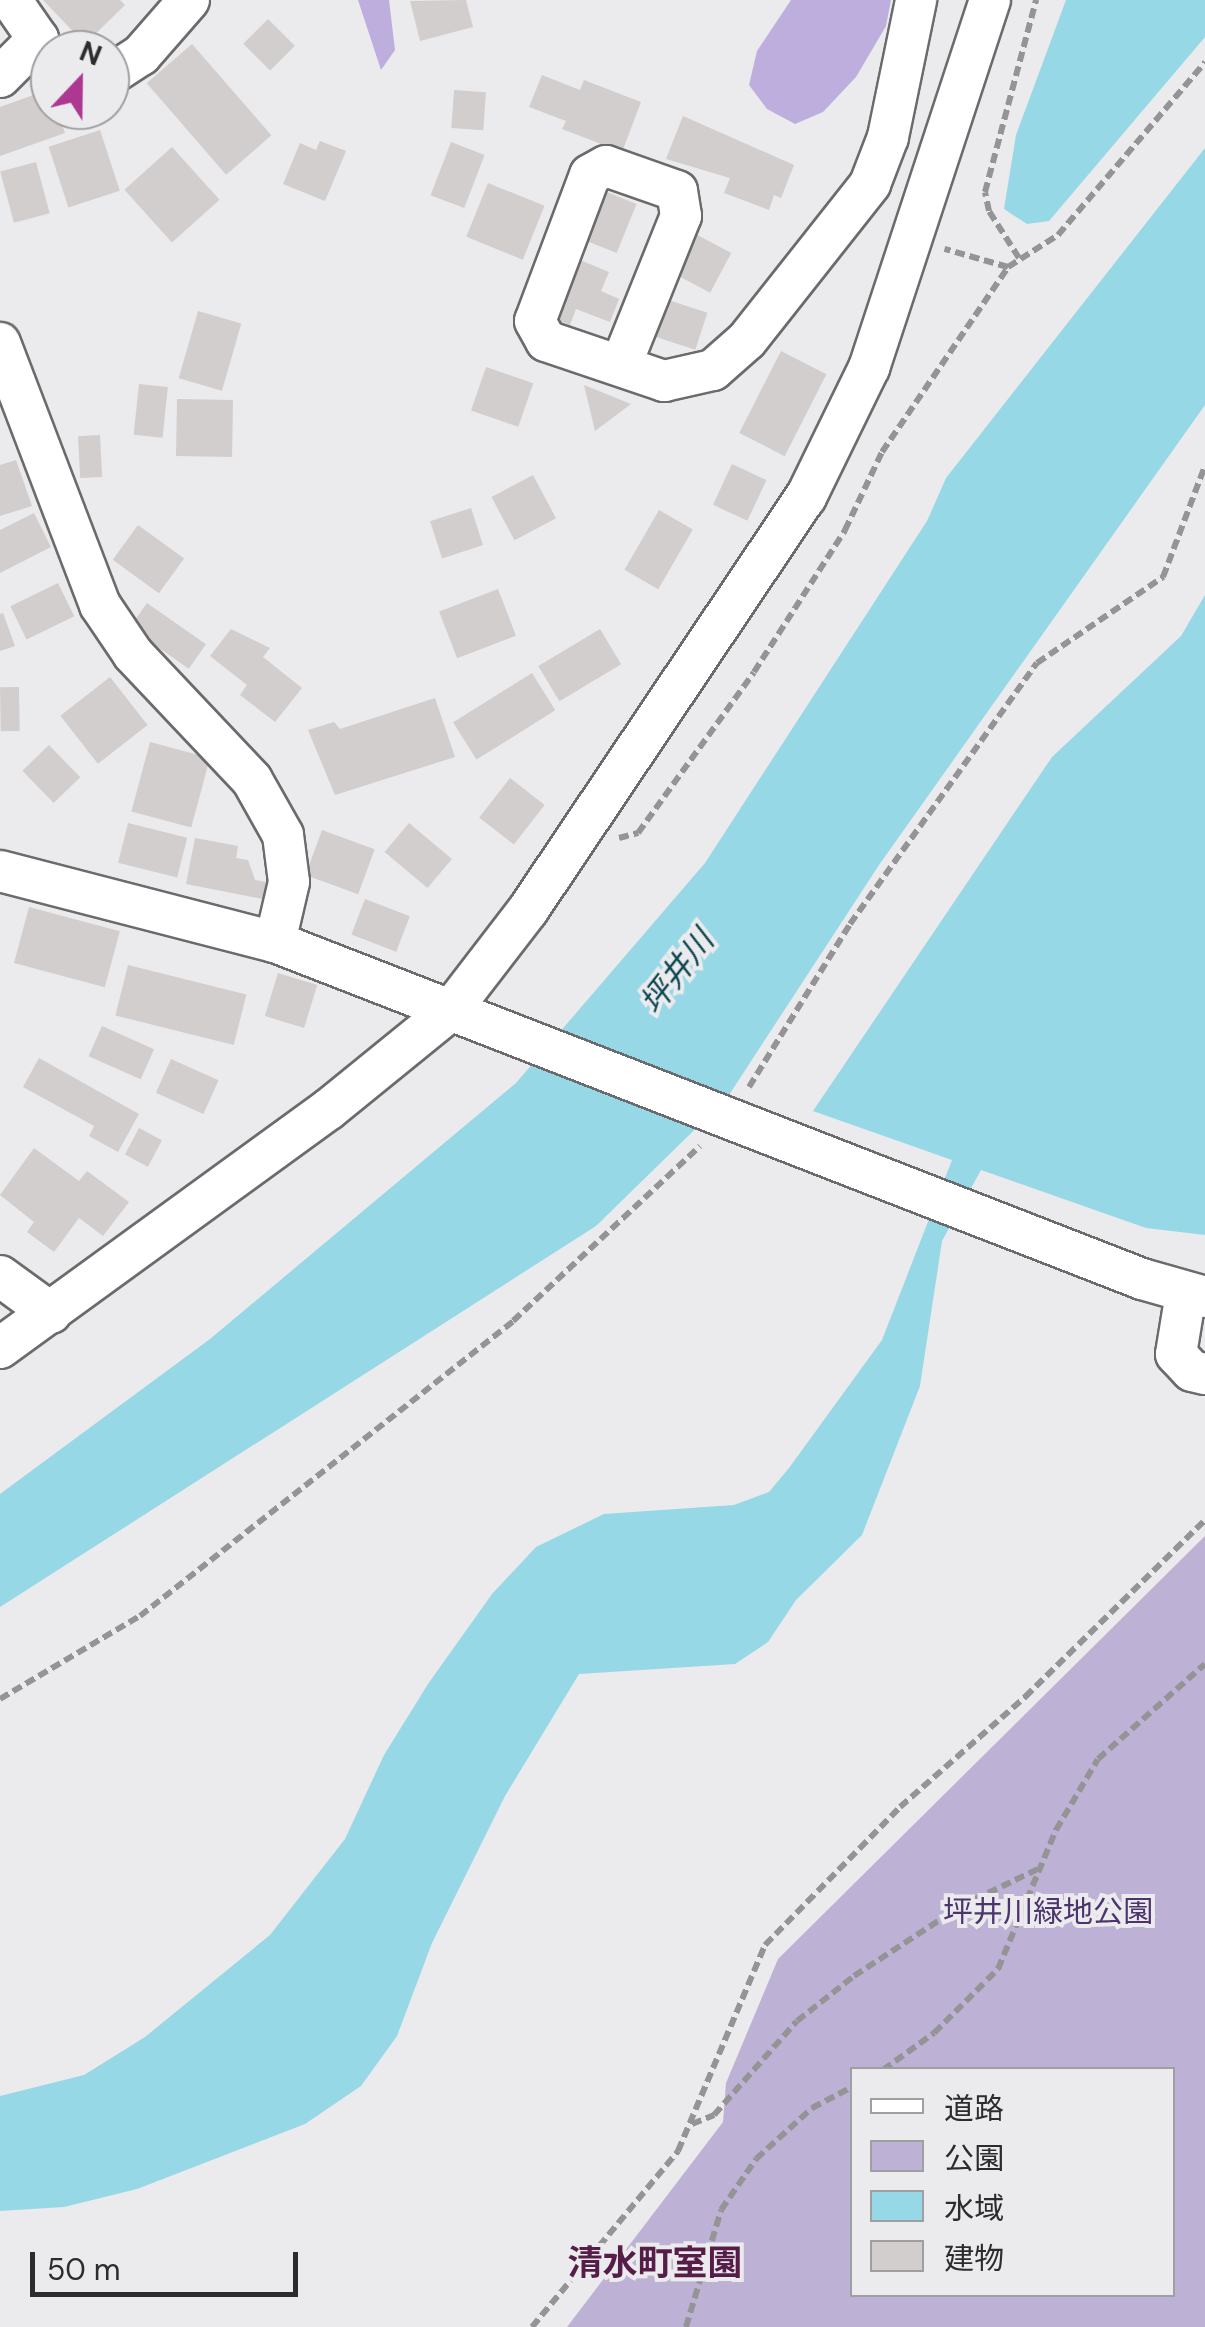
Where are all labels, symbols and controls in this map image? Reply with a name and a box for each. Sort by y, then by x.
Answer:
north arrow [30,30,130,130]
text: N [74,33,107,75]
water label: 坪井川 [632,922,722,1022]
park label: 坪井川緑地公園 [943,1894,1153,1930]
legend [850,2067,1175,2297]
text: 道路 [944,2089,1004,2128]
text: 公園 [944,2139,1004,2178]
text: 水域 [944,2189,1004,2228]
scale bar [35,2232,302,2294]
text: 建物 [944,2239,1004,2278]
district label: 清水町室園 [568,2242,742,2284]
text: 50 m [47,2250,121,2289]

